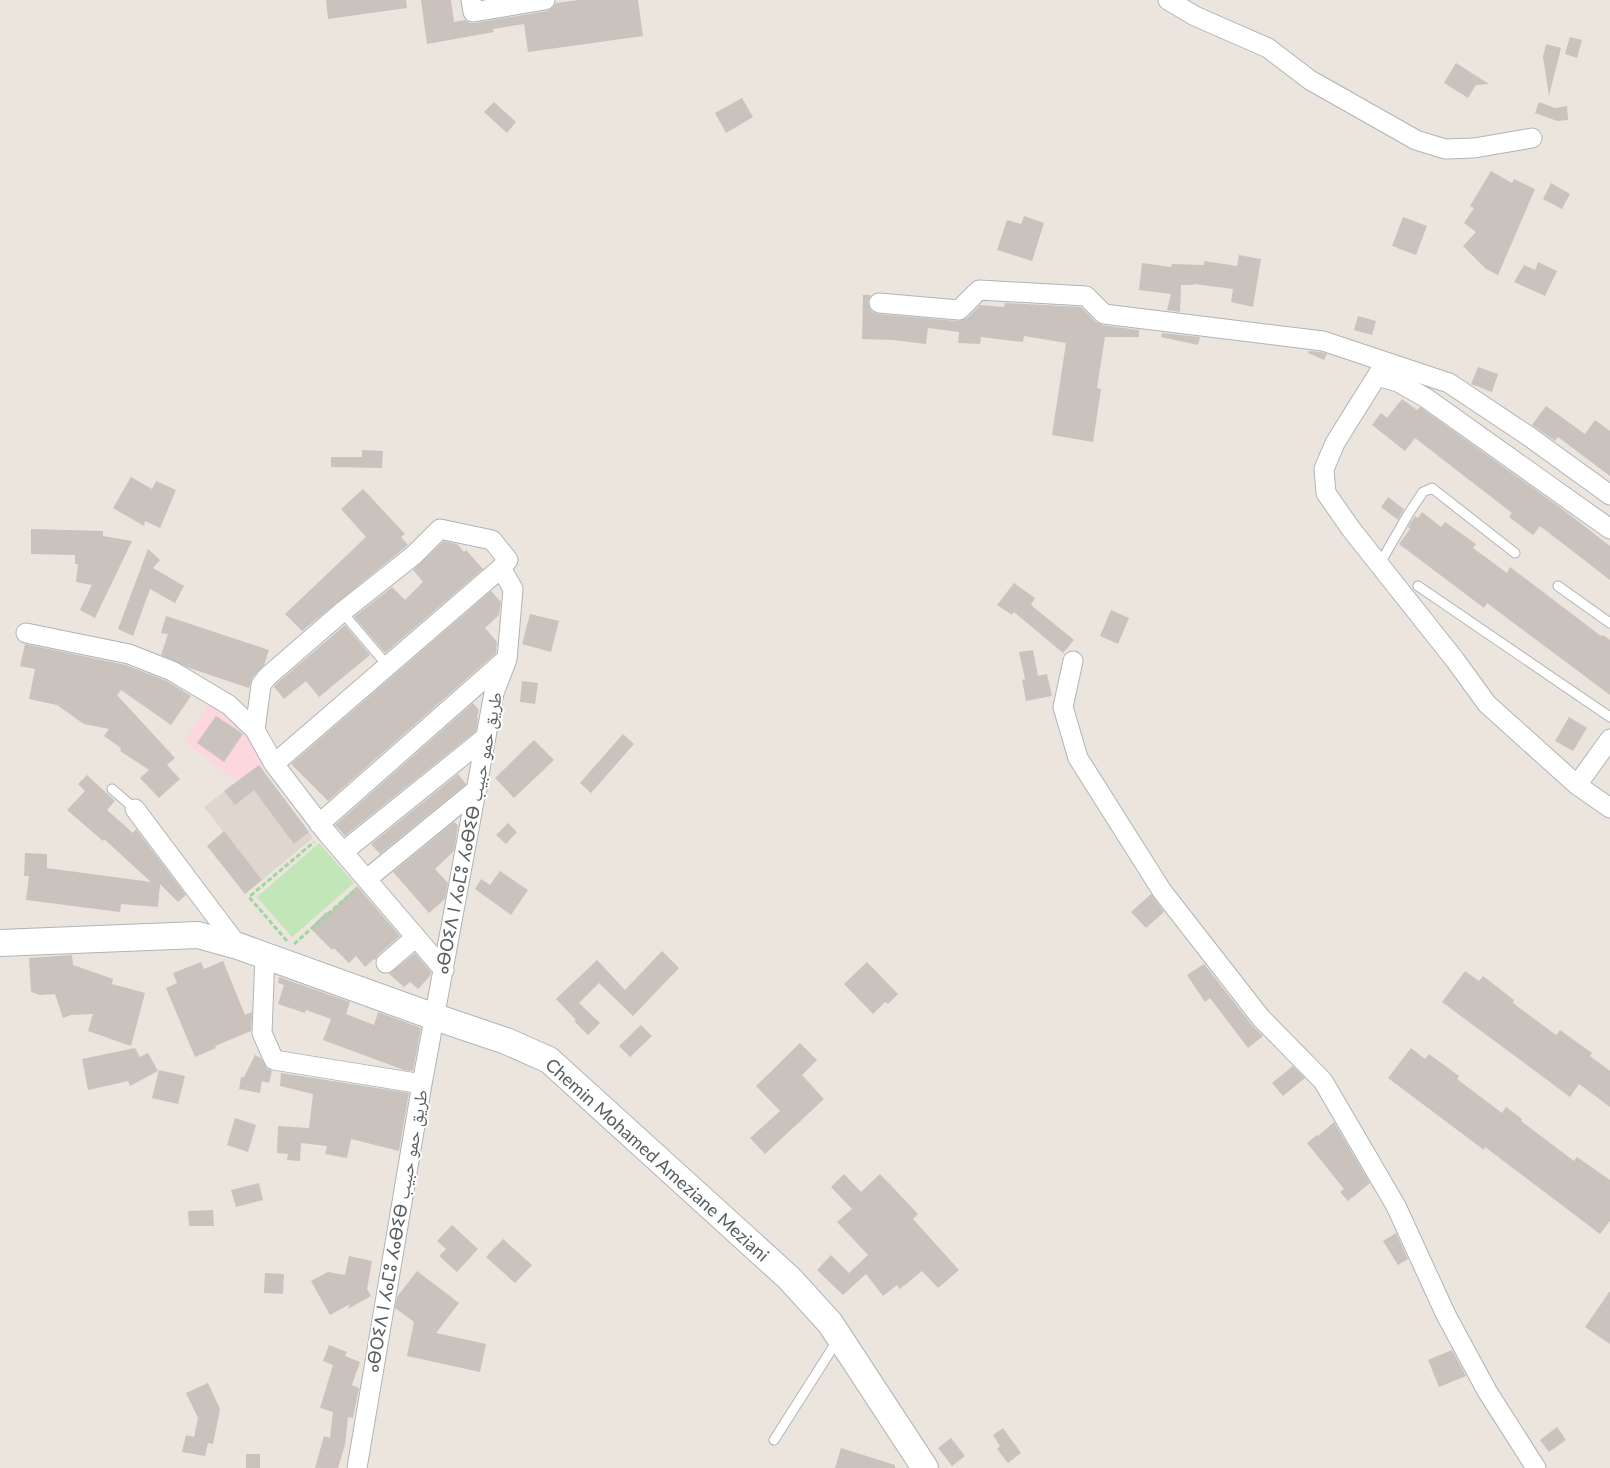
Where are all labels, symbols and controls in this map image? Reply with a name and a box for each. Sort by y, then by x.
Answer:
street label: ⴰⴱⵔⵉⴷ ⵏ ⵃⴰⵎⵓ ⵃⴰⴱⵉⴱ طريق حمو حبيب [430,690,507,976]
street label: Chemin Mohamed Ameziane Meziani [541,1053,774,1265]
street label: ⴰⴱⵔⵉⴷ ⵏ ⵃⴰⵎⵓ ⵃⴰⴱⵉⴱ طريق حمو حبيب [360,1088,433,1374]

